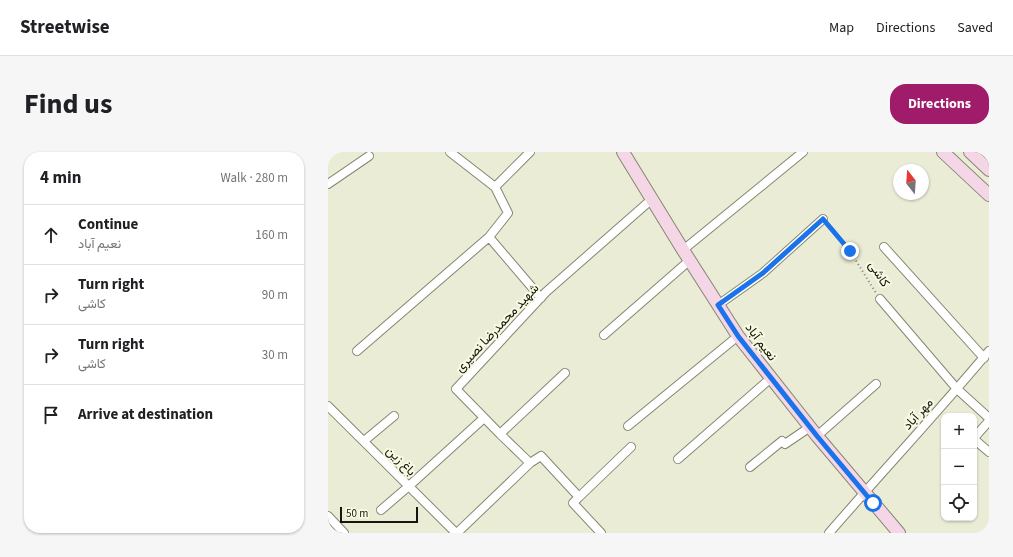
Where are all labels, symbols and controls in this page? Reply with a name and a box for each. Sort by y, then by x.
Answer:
text: Streetwise [20,14,110,41]
text: Map [829,18,854,38]
text: Directions [876,18,935,38]
text: Saved [957,18,993,38]
text: Find us [24,84,112,124]
button: Directions [890,84,989,124]
north arrow [893,164,929,200]
text: 4 min [40,166,81,190]
text: Walk · 280 m [220,169,288,187]
text: Continue [78,214,138,235]
icon: ahead [40,224,62,246]
text: 160 m [255,226,288,244]
text: نعیم آباد [78,235,121,253]
route end [841,242,859,260]
street label: کاشی [864,257,894,291]
text: Turn right [78,274,144,295]
street label: شهید محمدرضا نصیری [451,280,543,376]
icon: right [40,284,62,306]
text: 90 m [262,286,288,304]
text: کاشی [78,295,106,313]
street label: نعیم آباد [741,319,781,365]
text: Turn right [78,334,144,355]
icon: right [40,344,62,366]
text: 30 m [262,346,288,364]
text: کاشی [78,355,106,373]
street label: مهر آباد [899,394,937,434]
icon: arrive [40,404,62,426]
text: Arrive at destination [78,404,213,425]
map controls [941,413,977,521]
button: + [941,413,977,449]
street label: باغ زین [382,442,420,480]
button: − [941,449,977,485]
button: locate [941,485,977,521]
route start [864,494,882,512]
scale bar [340,505,418,524]
text: 50 m [346,506,368,521]

